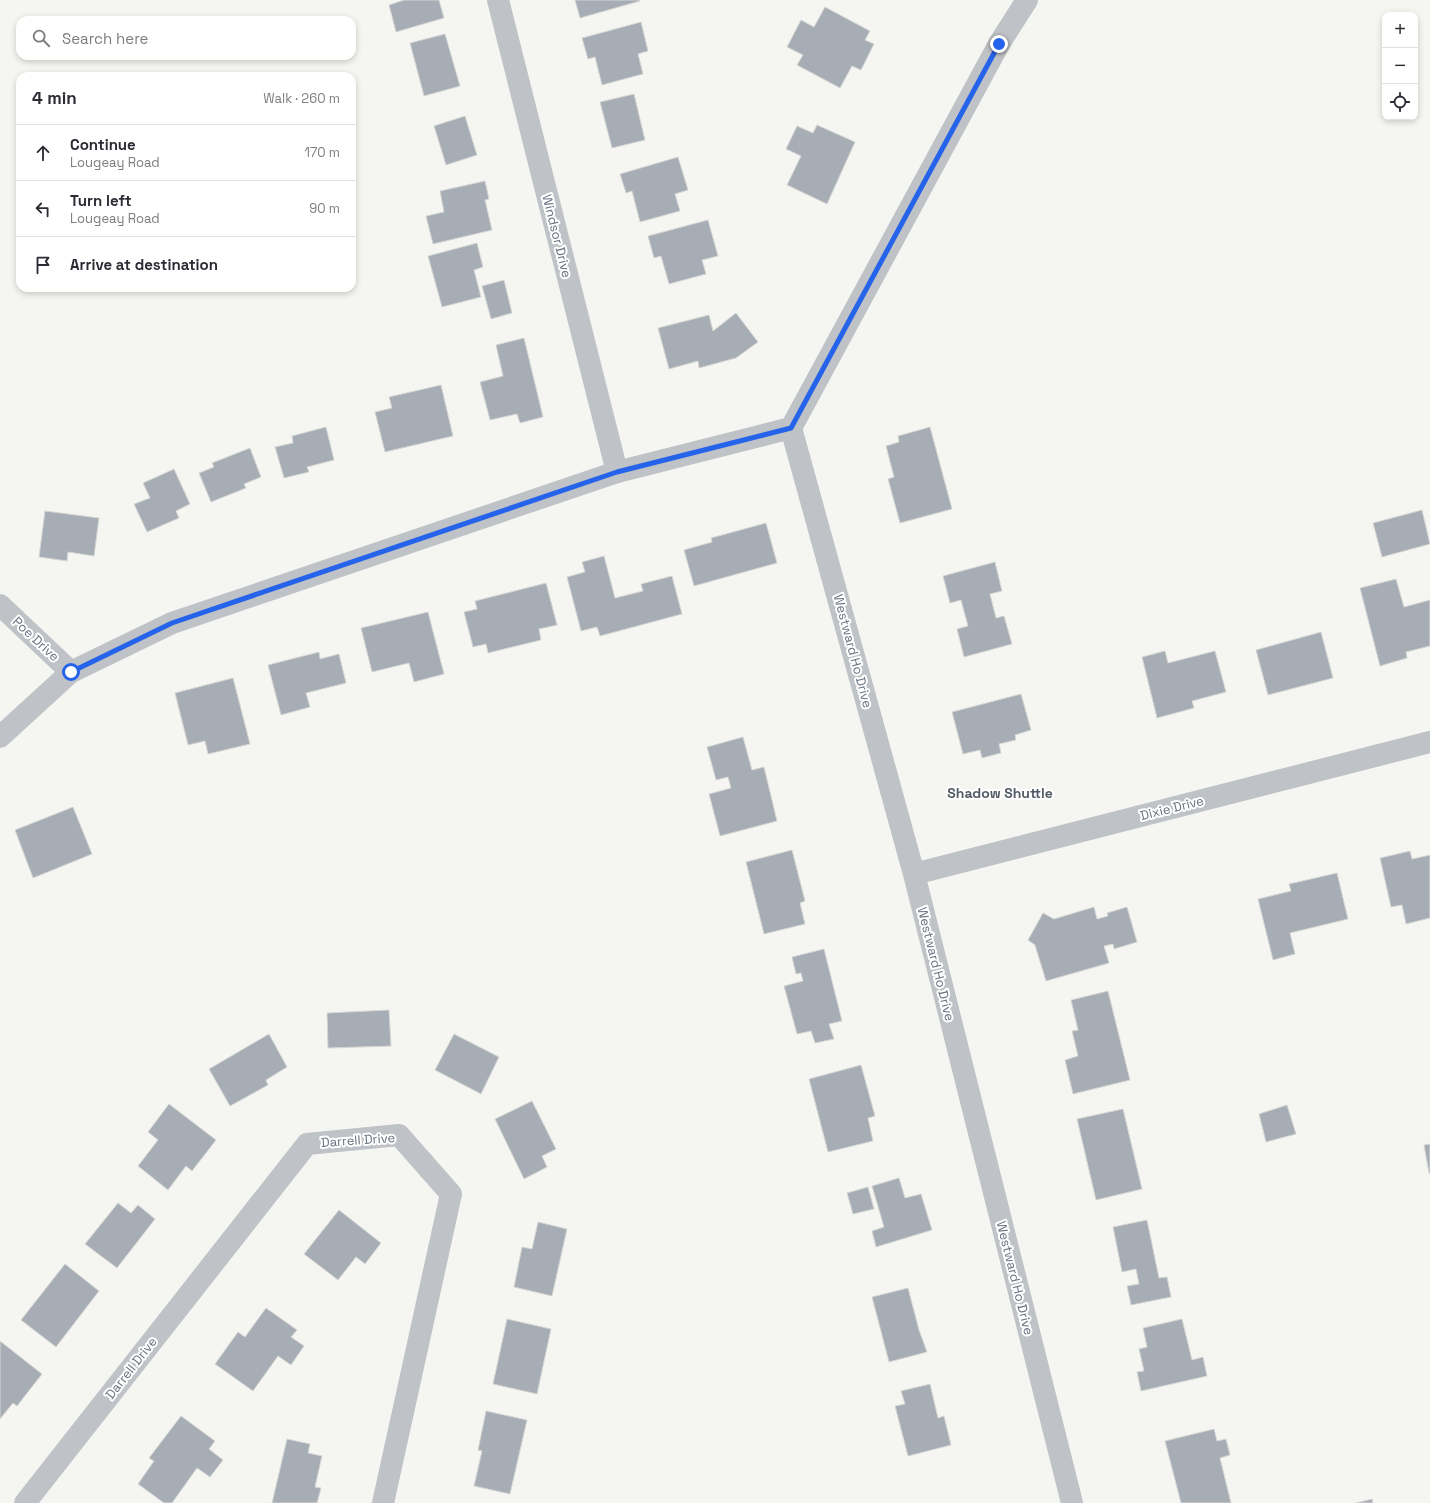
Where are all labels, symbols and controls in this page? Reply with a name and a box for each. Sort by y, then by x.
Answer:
map controls [1382,12,1418,120]
button: + [1382,12,1418,48]
search box [16,16,356,60]
icon: search [30,27,52,49]
text: Search here [62,29,148,48]
route end [990,35,1008,53]
button: − [1382,48,1418,84]
button: locate [1382,84,1418,120]
text: 4 min [32,87,77,109]
text: Walk · 260 m [263,90,340,107]
text: Continue [70,135,136,154]
icon: ahead [32,142,54,164]
text: 170 m [304,144,340,161]
text: Lougeay Road [70,154,160,171]
text: Turn left [70,191,132,210]
street label: Windsor Drive [538,193,576,279]
icon: left [32,198,54,220]
text: 90 m [309,200,340,217]
text: Lougeay Road [70,210,160,227]
icon: arrive [32,254,54,276]
text: Arrive at destination [70,255,218,274]
street label: Westward Ho Drive [830,592,876,710]
street label: Poe Drive [9,613,63,665]
route start [62,663,80,681]
district label: Shadow Shuttle [947,784,1053,802]
street label: Dixie Drive [1138,792,1206,824]
street label: Westward Ho Drive [914,905,958,1023]
street label: Darrell Drive [320,1129,396,1151]
street label: Westward Ho Drive [993,1219,1037,1337]
street label: Darrell Drive [101,1334,161,1402]

